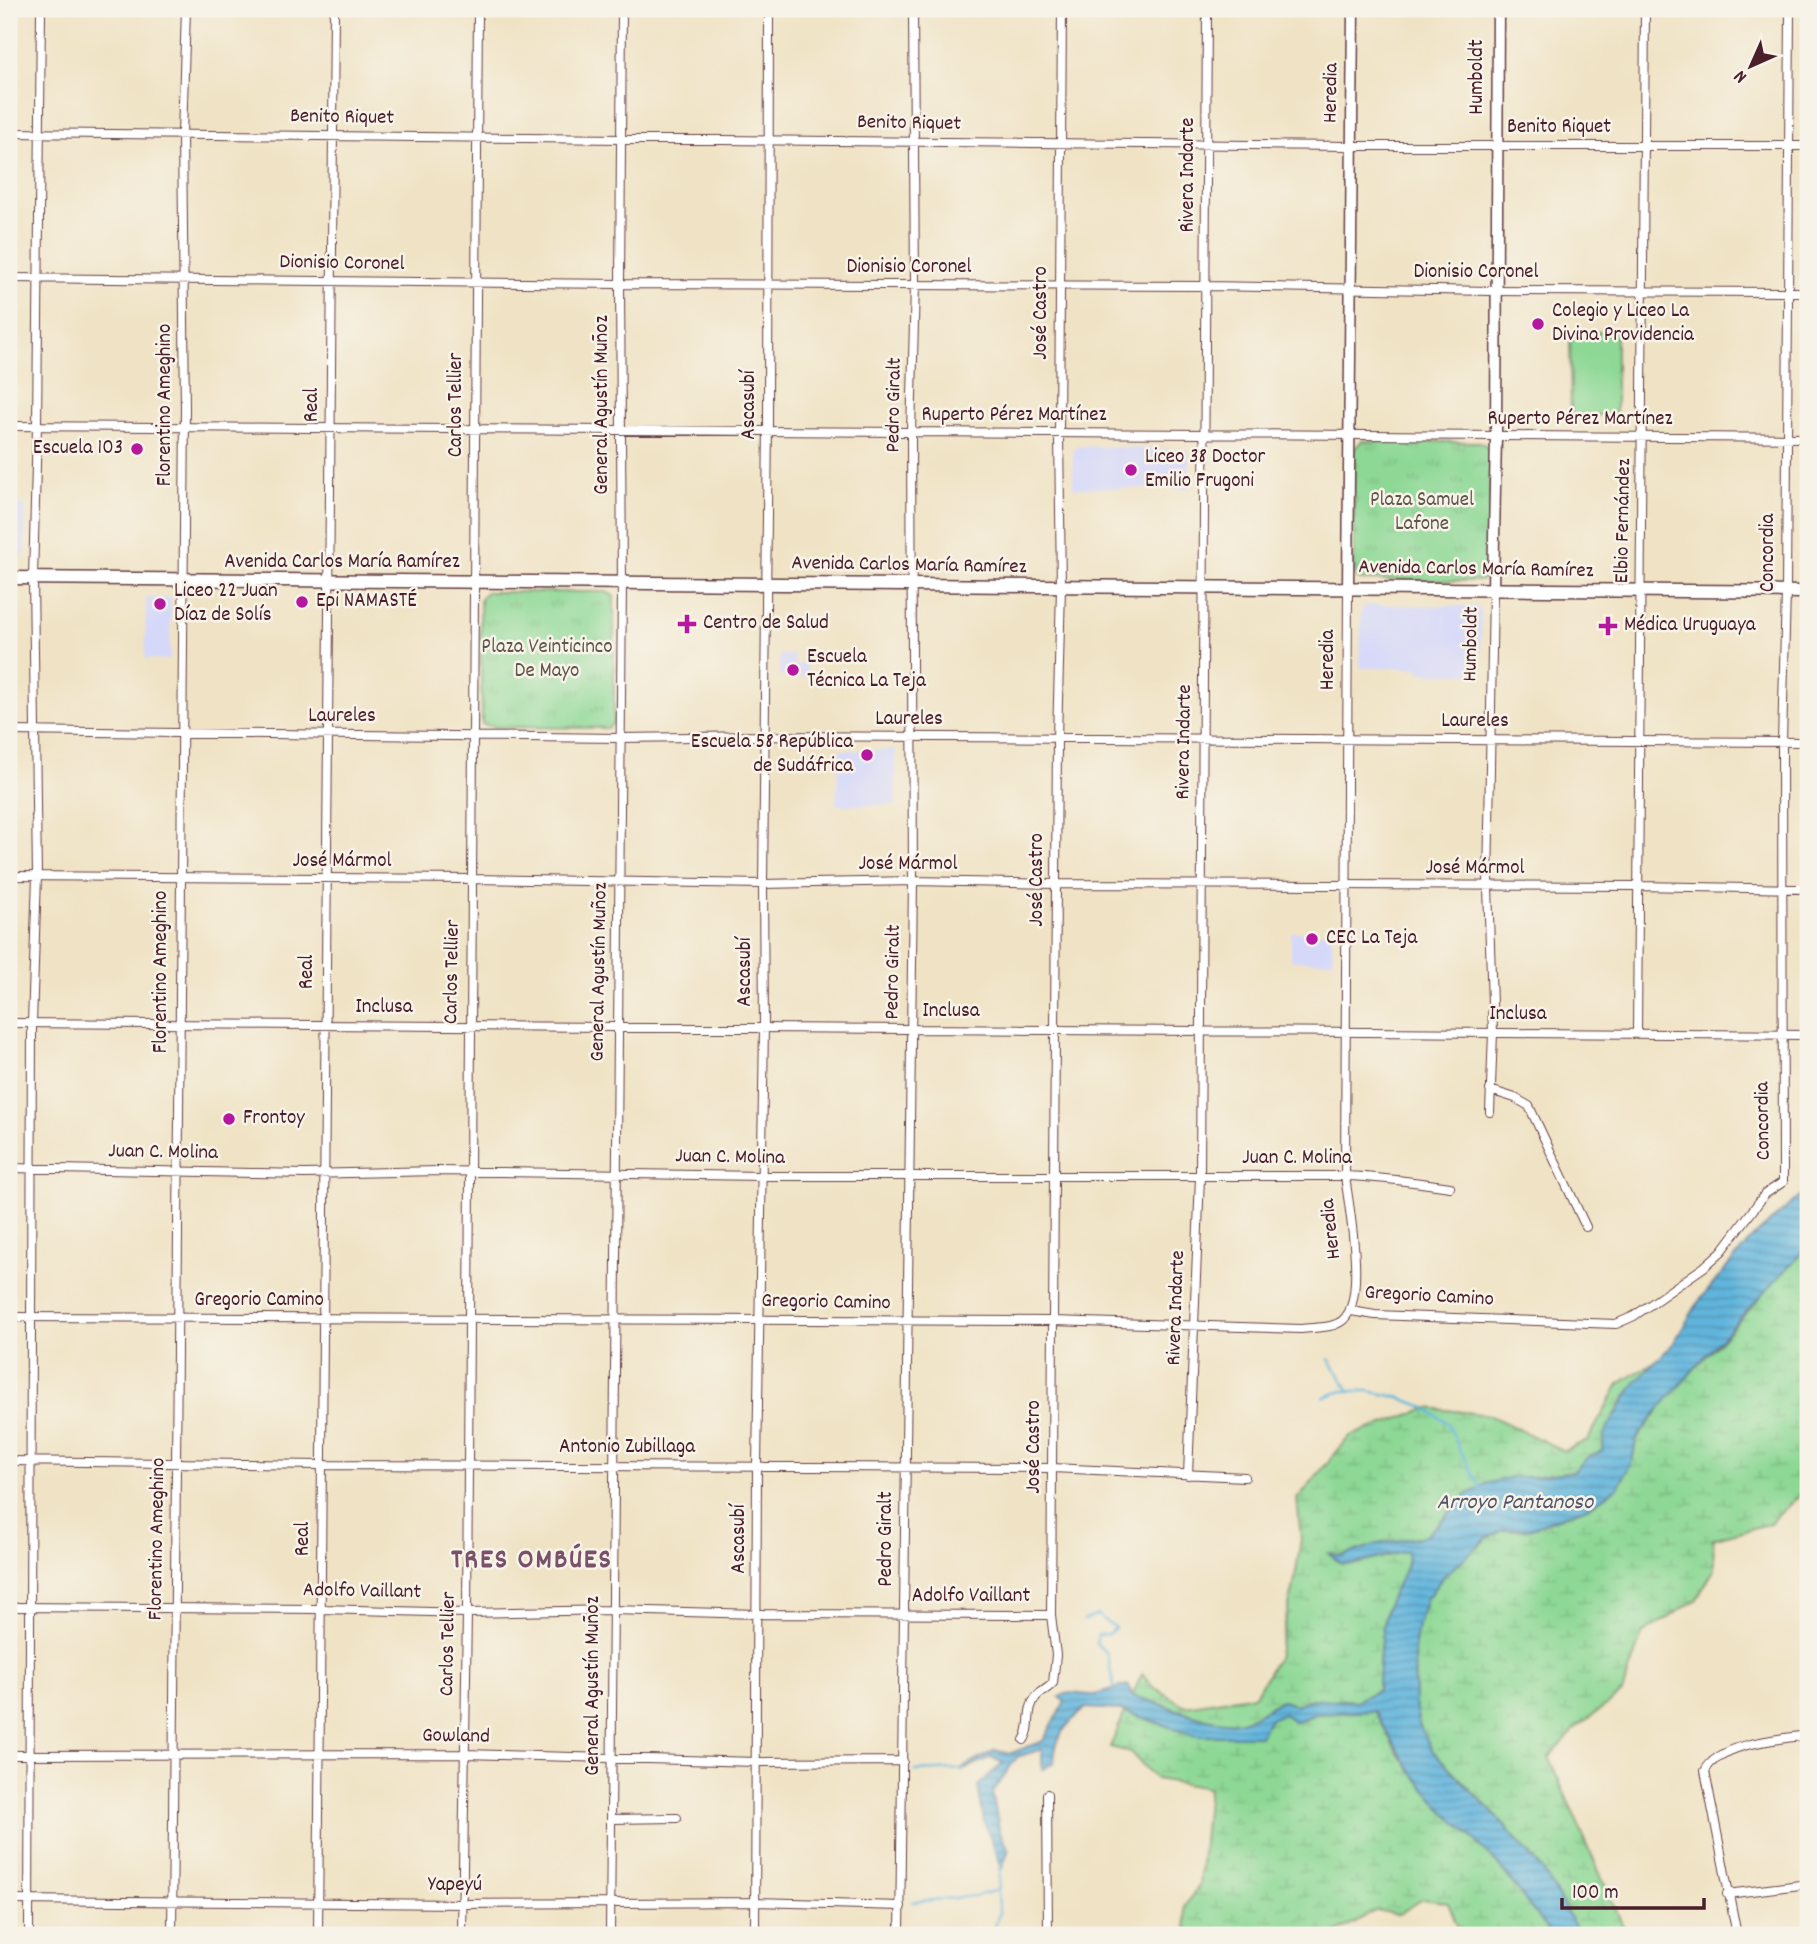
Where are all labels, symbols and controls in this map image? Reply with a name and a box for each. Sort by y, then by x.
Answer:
north arrow [1716,32,1786,102]
street label: Humboldt [1463,39,1493,115]
street label: Heredia [1316,61,1348,124]
text: N [1729,63,1754,88]
street label: Benito Riquet [290,102,395,134]
street label: Benito Riquet [857,108,962,140]
street label: Benito Riquet [1507,113,1611,143]
street label: Rivera Indarte [1174,117,1204,233]
street label: Dionisio Coronel [279,248,405,280]
street label: Dionisio Coronel [846,253,972,283]
street label: Dionisio Coronel [1413,258,1539,288]
street label: José Castro [1027,266,1057,360]
place label: Colegio y Liceo La Divina Providencia [1552,297,1695,351]
street label: General Agustín Muñoz [588,315,618,495]
marker: Colegio y Liceo La Divina Providencia [1530,316,1546,332]
street label: Florentino Ameghino [151,324,181,486]
street label: Carlos Tellier [442,353,472,457]
street label: Pedro Giralt [879,357,911,453]
street label: Ascasubí [735,368,765,440]
street label: Real [298,388,328,422]
street label: Ruperto Pérez Martínez [922,401,1106,431]
street label: Ruperto Pérez Martínez [1488,405,1672,435]
place label: Escuela 103 [33,434,123,464]
marker: Escuela 103 [129,441,145,457]
place label: Liceo 38 Doctor Emilio Frugoni [1145,443,1266,497]
street label: Elbio Fernández [1608,458,1640,584]
marker: Liceo 38 Doctor Emilio Frugoni [1123,462,1139,478]
park label: Plaza Samuel Lafone [1370,486,1474,540]
street label: Concordia [1754,513,1784,592]
street label: Avenida Carlos María Ramírez [224,548,460,578]
street label: Avenida Carlos María Ramírez [791,549,1027,583]
street label: Avenida Carlos María Ramírez [1358,553,1594,587]
place label: Liceo 22 Juan Díaz de Solís [174,577,278,631]
place label: Epi NAMASTÉ [316,587,417,617]
marker: Epi NAMASTÉ [294,594,310,610]
marker: Liceo 22 Juan Díaz de Solís [152,596,168,612]
street label: Humboldt [1456,606,1488,682]
place label: Centro de Salud [703,609,829,639]
place label: Médica Uruguaya [1624,611,1757,641]
marker: Centro de Salud [677,614,697,634]
marker: Médica Uruguaya [1598,616,1618,636]
street label: Heredia [1314,629,1344,690]
park label: Plaza Veinticinco De Mayo [481,633,613,687]
place label: Escuela Técnica La Teja [807,643,927,697]
marker: Escuela Técnica La Teja [785,662,801,678]
street label: Rivera Indarte [1169,684,1201,800]
street label: Laureles [308,702,376,732]
street label: Laureles [875,705,943,735]
street label: Laureles [1441,707,1509,737]
place label: Escuela 58 República de Sudáfrica [691,728,854,782]
marker: Escuela 58 República de Sudáfrica [859,747,875,763]
street label: José Castro [1023,833,1053,927]
street label: José Mármol [292,847,392,877]
street label: José Mármol [858,850,958,880]
street label: José Mármol [1425,854,1525,884]
street label: General Agustín Muñoz [583,882,617,1062]
street label: Florentino Ameghino [147,891,177,1053]
street label: Carlos Tellier [437,919,469,1025]
street label: Pedro Giralt [878,924,910,1020]
place label: CEC La Teja [1326,924,1418,954]
marker: CEC La Teja [1304,931,1320,947]
street label: Ascasubí [731,935,761,1007]
street label: Real [293,955,323,989]
street label: Inclusa [355,993,414,1023]
street label: Inclusa [922,997,981,1027]
street label: Inclusa [1489,1000,1548,1030]
street label: Concordia [1748,1080,1780,1161]
place label: Frontoy [243,1104,305,1134]
marker: Frontoy [221,1111,237,1127]
street label: Juan C. Molina [108,1137,219,1169]
street label: Juan C. Molina [675,1142,786,1174]
street label: Juan C. Molina [1242,1144,1353,1174]
street label: Heredia [1314,1196,1350,1261]
street label: Rivera Indarte [1160,1250,1194,1366]
street label: Gregorio Camino [1364,1279,1494,1315]
street label: Gregorio Camino [194,1286,324,1316]
street label: Gregorio Camino [761,1287,891,1319]
street label: José Castro [1020,1400,1050,1494]
street label: Antonio Zubillaga [559,1433,696,1463]
street label: Florentino Ameghino [142,1457,174,1621]
water label: Arroyo Pantanoso [1437,1487,1595,1520]
street label: Pedro Giralt [872,1491,902,1587]
street label: Ascasubí [725,1502,755,1574]
street label: Real [289,1522,319,1556]
district label: TRES OMBÚES [451,1542,613,1582]
street label: Adolfo Vaillant [303,1576,422,1608]
street label: Adolfo Vaillant [912,1582,1030,1612]
street label: Carlos Tellier [433,1591,465,1697]
street label: General Agustín Muñoz [579,1596,609,1776]
street label: Gowland [422,1721,490,1753]
scale bar [1562,1867,1703,1911]
street label: Yapeyú [428,1871,482,1901]
text: 100 m [1572,1879,1619,1909]

